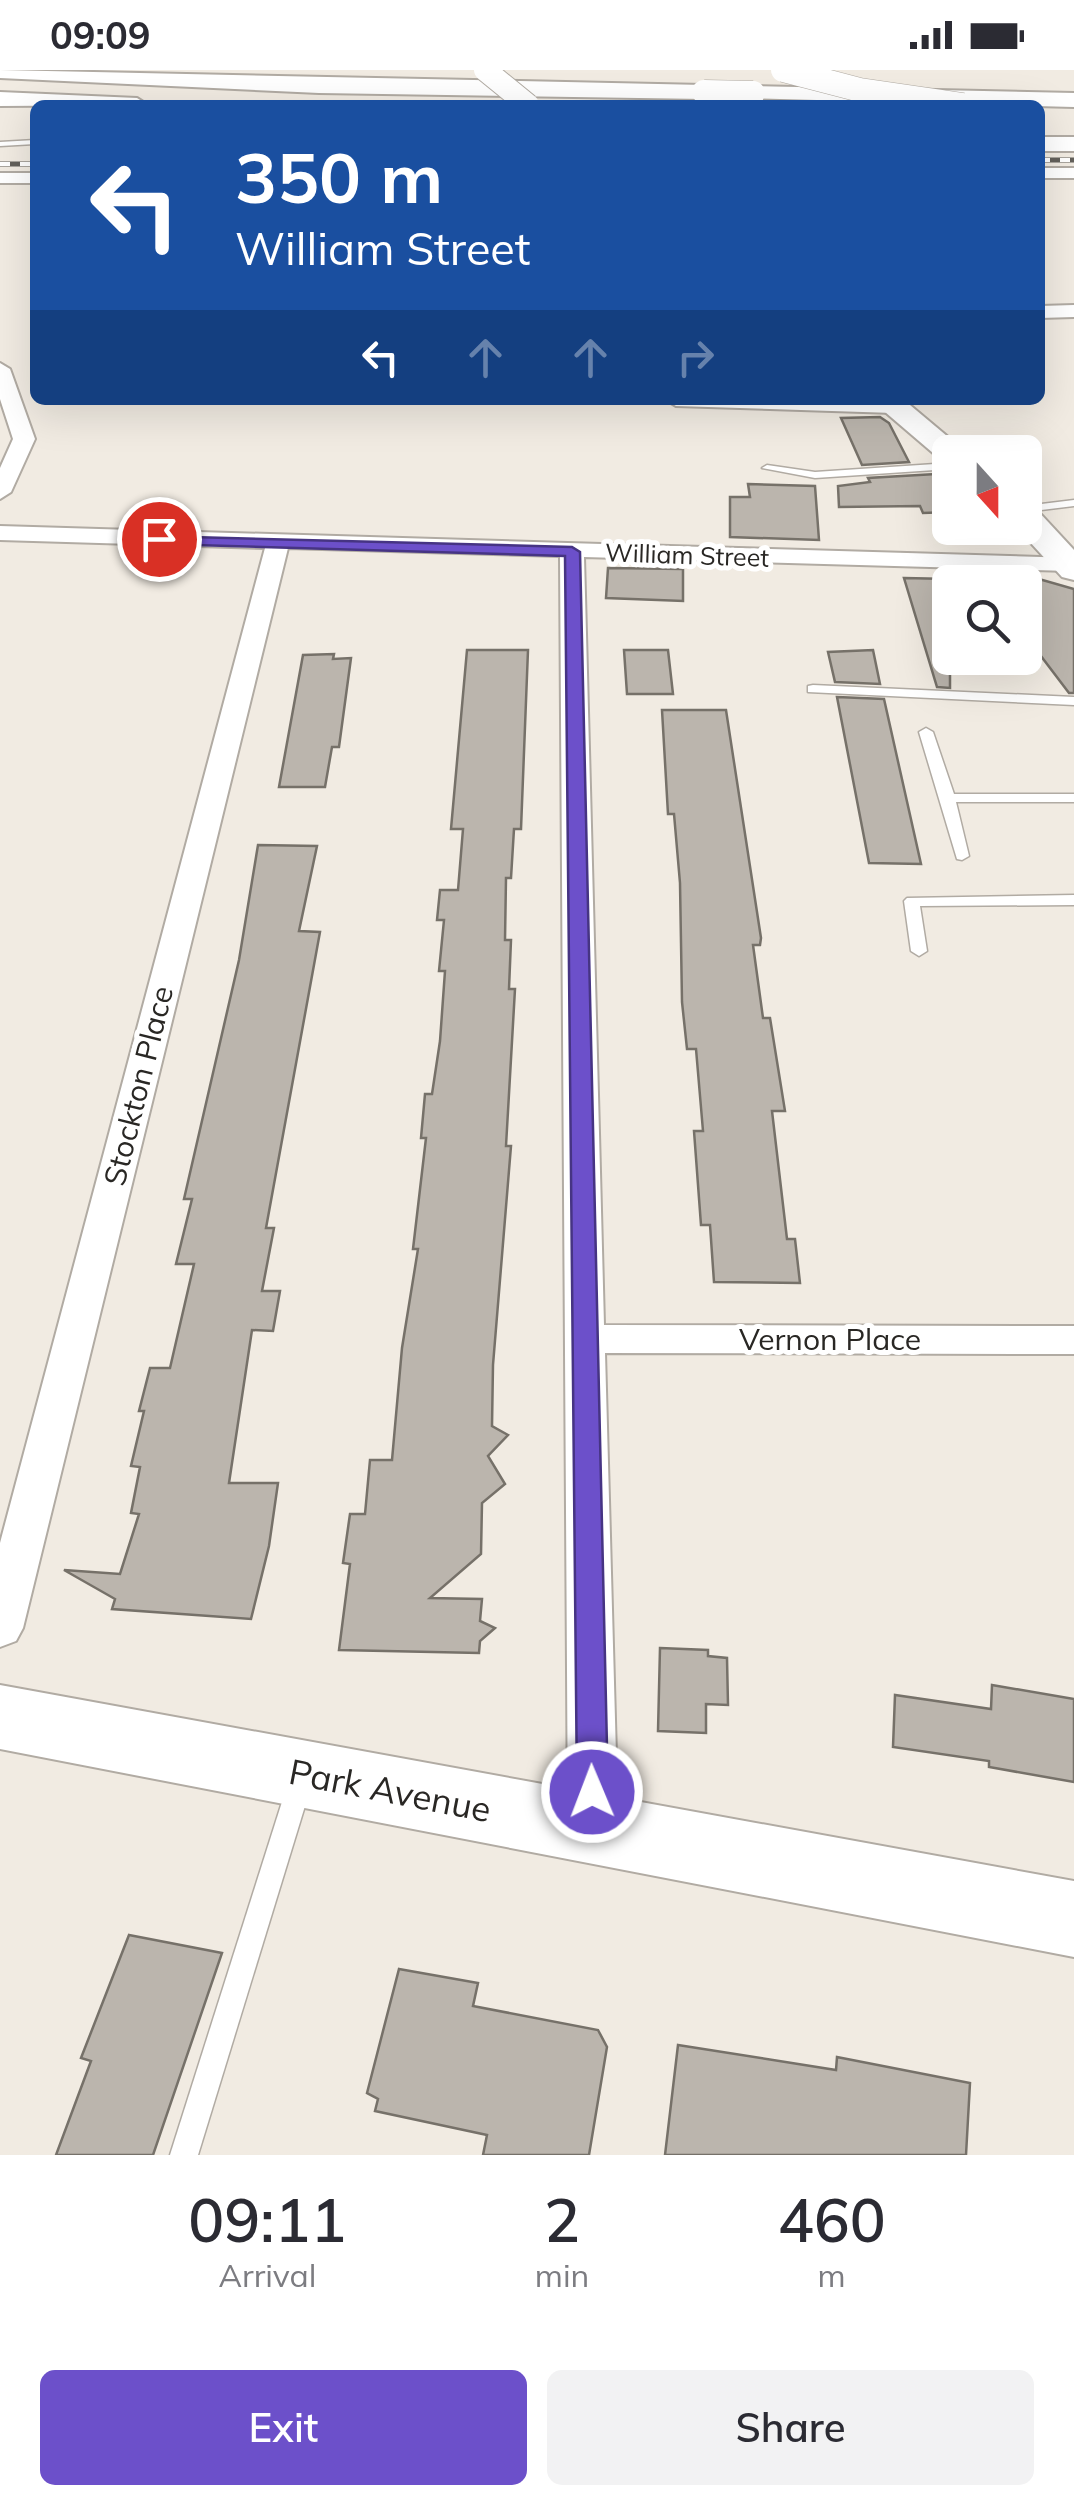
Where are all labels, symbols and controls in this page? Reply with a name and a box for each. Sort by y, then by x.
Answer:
text: 09:09 [50,11,151,59]
text: 350 m [235,133,443,221]
icon: left [70,140,200,270]
text: William Street [235,220,531,276]
icon: left [353,330,408,385]
icon: ahead [458,330,513,385]
icon: ahead [563,330,618,385]
icon: right [668,330,723,385]
north arrow [932,435,1042,545]
map controls [932,435,1042,675]
pin [117,497,202,582]
icon: arrive [132,512,187,567]
street label: William Street [604,536,770,573]
button: search [932,565,1042,675]
street label: Stockton Place [95,982,181,1190]
street label: Vernon Place [739,1320,921,1358]
position arrow [540,1740,644,1844]
street label: Park Avenue [286,1749,495,1831]
text: 09:11 [188,2182,347,2257]
text: 2 [544,2182,580,2257]
text: 460 [778,2182,886,2257]
text: Arrival [219,2255,316,2295]
text: min [535,2255,589,2295]
text: m [818,2255,846,2295]
button: Exit [40,2370,527,2485]
button: Share [547,2370,1034,2485]

